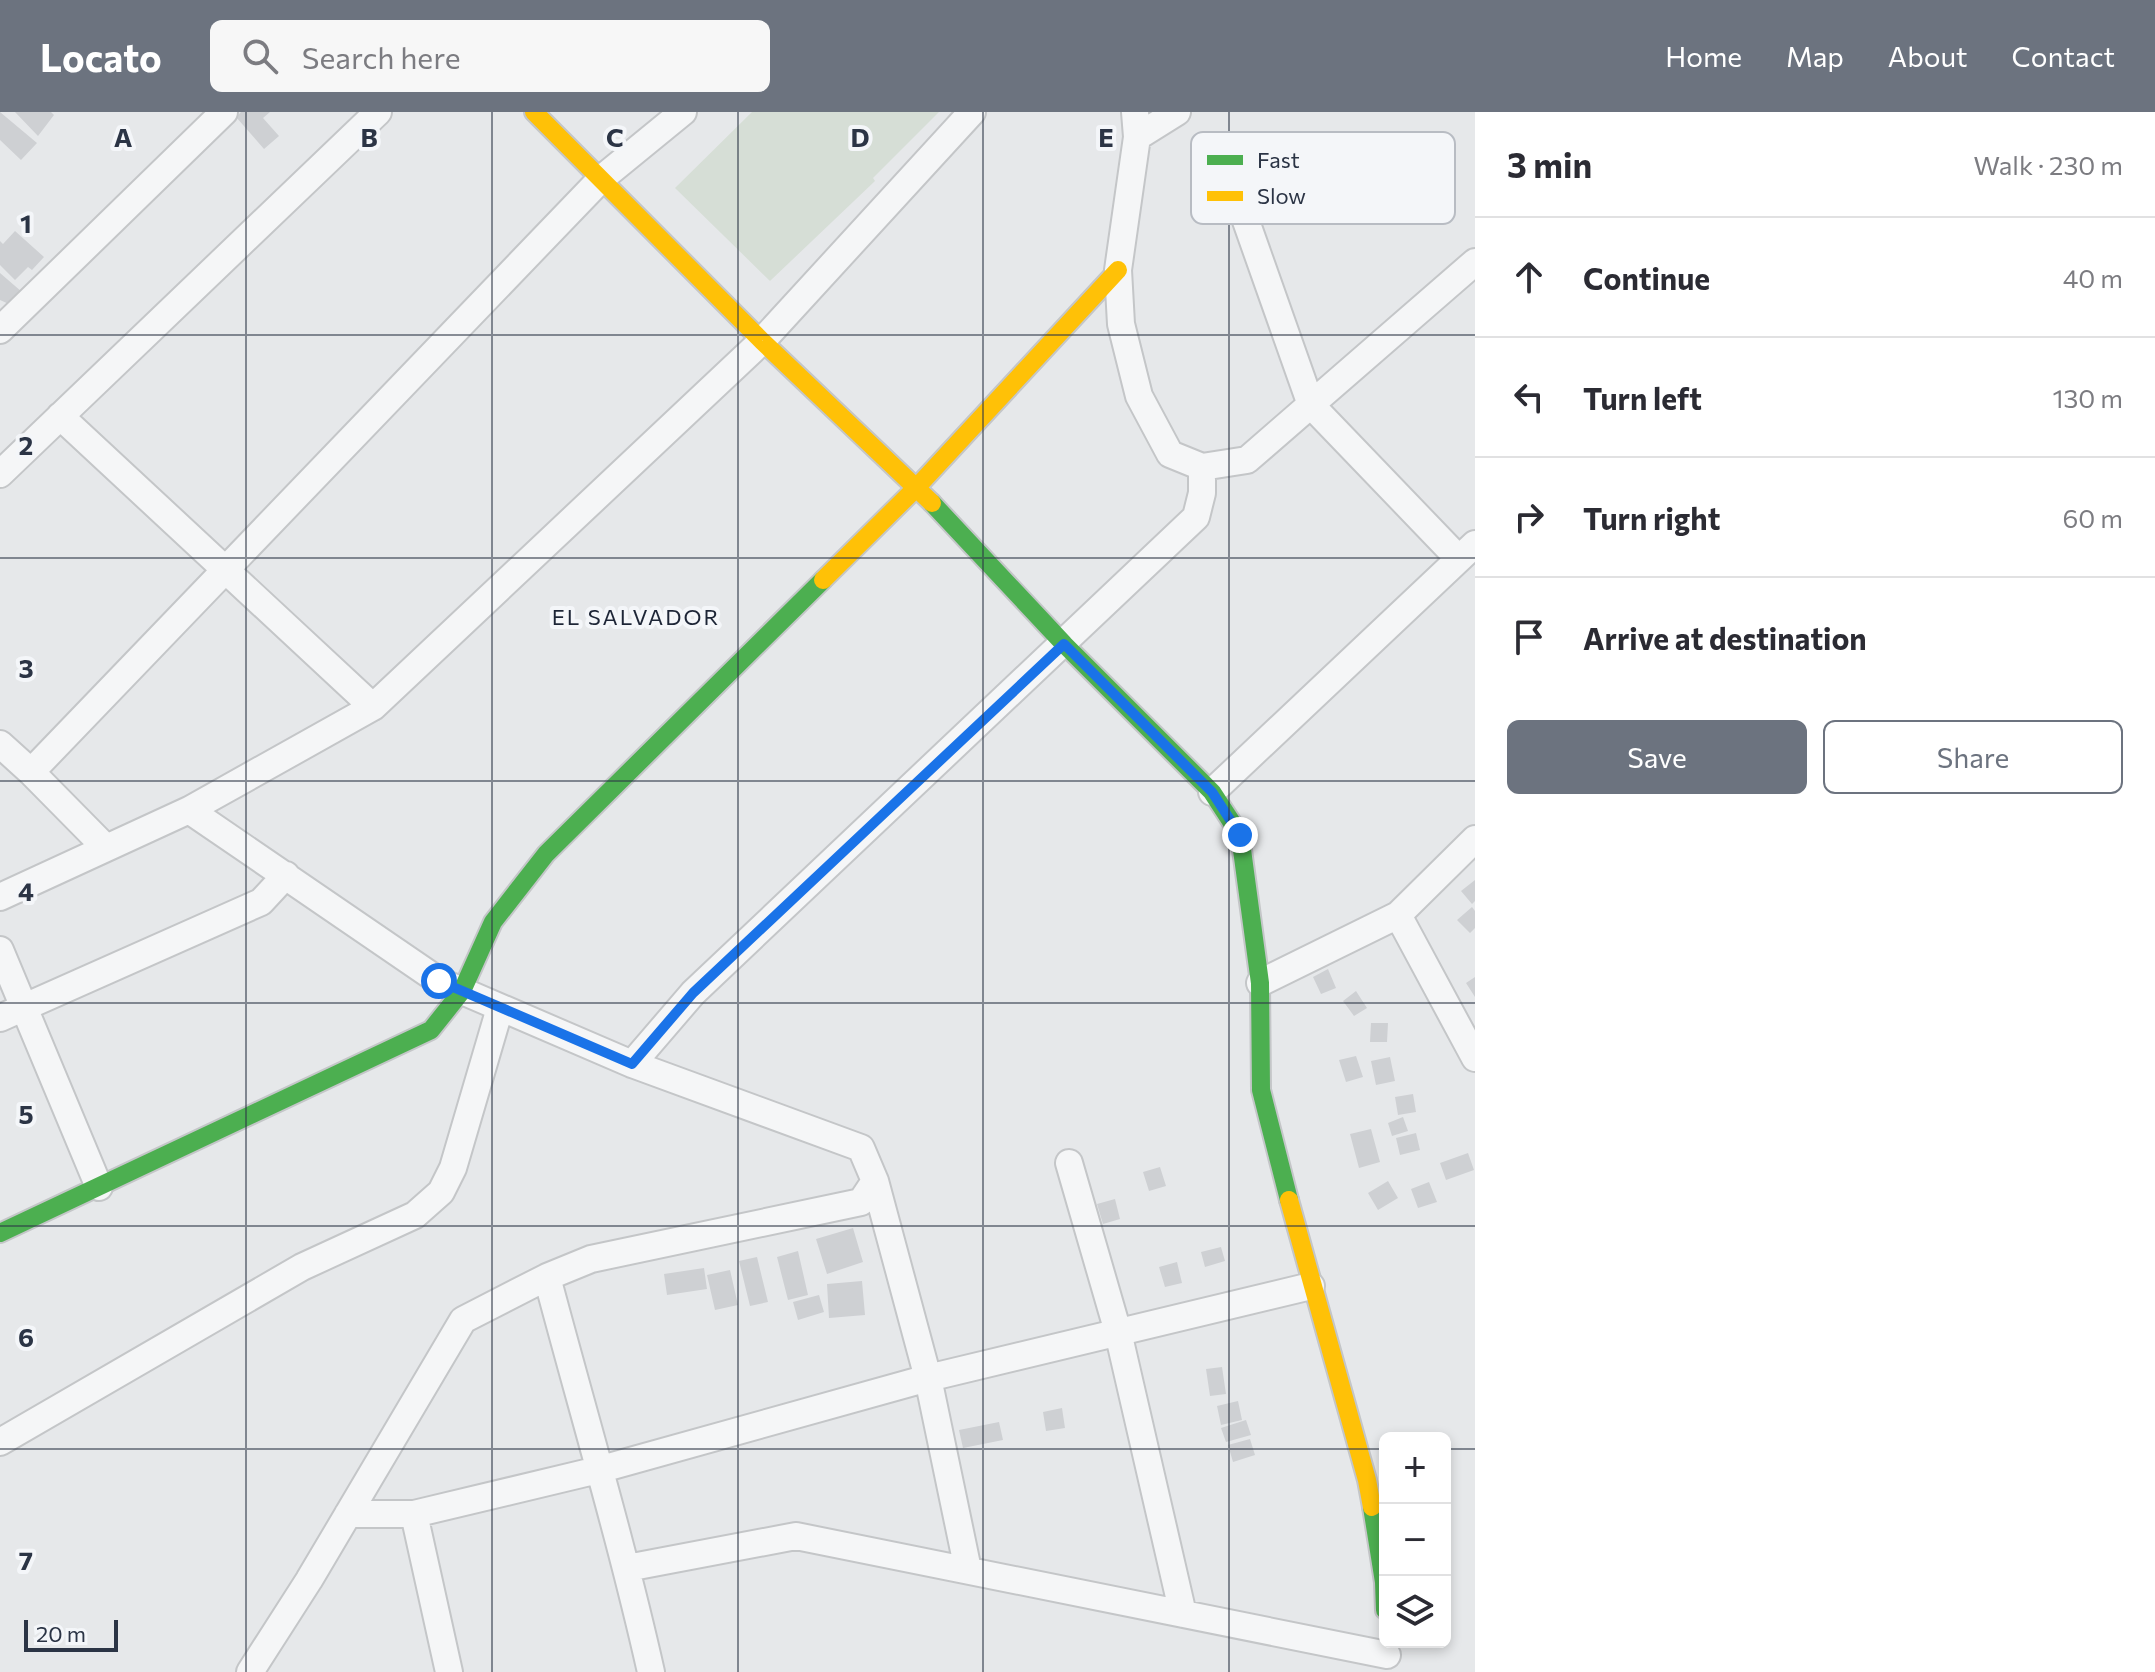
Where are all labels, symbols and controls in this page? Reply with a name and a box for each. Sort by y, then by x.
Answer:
search box [210,20,770,92]
text: Locato [40,33,162,80]
icon: search [238,34,282,78]
text: Search here [302,38,460,75]
text: Home [1665,39,1742,73]
text: Map [1786,39,1844,73]
text: About [1888,39,1968,73]
text: Contact [2012,39,2115,73]
text: A [114,121,133,152]
text: B [360,121,378,152]
text: C [606,121,624,152]
text: D [850,121,870,152]
text: E [1098,121,1114,152]
legend [1191,132,1455,224]
text: 3 min [1507,143,1592,185]
text: Fast [1257,146,1300,173]
text: Walk · 230 m [1974,149,2123,180]
text: Slow [1257,182,1306,209]
text: 1 [20,207,32,238]
icon: ahead [1507,255,1551,299]
text: Continue [1583,259,1710,296]
text: 40 m [2063,262,2123,293]
icon: left [1507,375,1551,419]
text: Turn left [1583,379,1702,416]
text: 130 m [2052,382,2123,413]
text: 2 [19,429,33,460]
icon: right [1507,495,1551,539]
text: Turn right [1583,499,1720,536]
text: 60 m [2063,502,2123,533]
district label: EL SALVADOR [552,603,720,630]
icon: arrive [1507,615,1551,659]
text: Arrive at destination [1583,619,1867,656]
text: 3 [18,652,34,683]
button: Save [1507,720,1807,794]
button: Share [1823,720,2123,794]
route end [1222,817,1258,853]
text: 4 [18,875,34,906]
route start [421,963,457,999]
text: 5 [18,1098,34,1129]
text: 6 [18,1321,34,1352]
map controls [1379,1432,1451,1648]
button: + [1379,1432,1451,1504]
button: − [1379,1504,1451,1576]
text: 7 [19,1544,33,1575]
button: layers [1379,1576,1451,1648]
scale bar [24,1616,118,1652]
text: 20 m [36,1620,86,1647]

